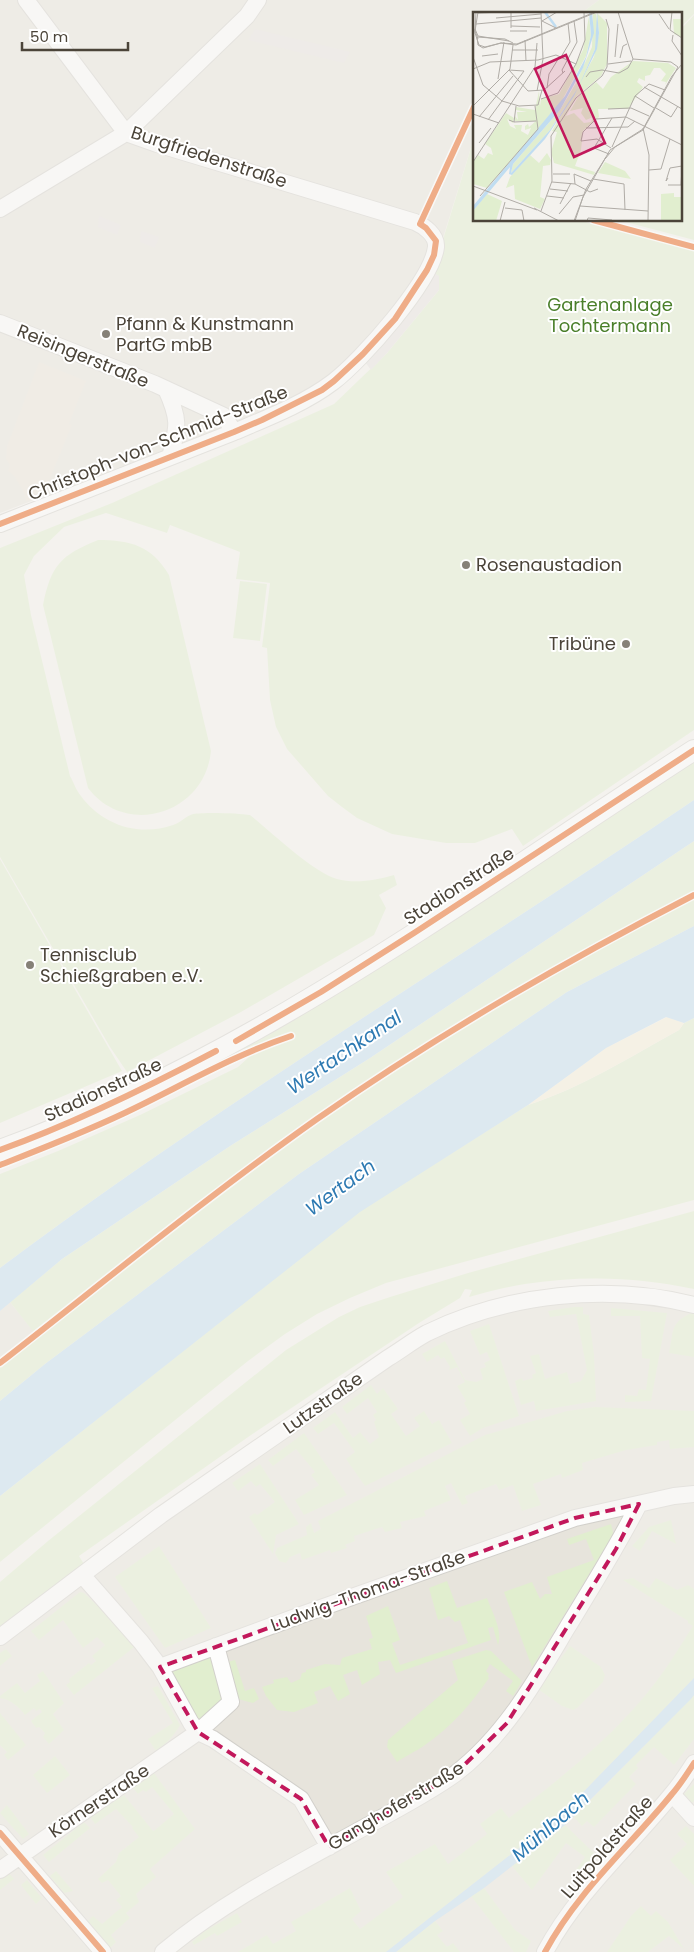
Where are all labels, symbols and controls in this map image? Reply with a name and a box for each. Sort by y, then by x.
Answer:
inset map [473,12,682,221]
scale bar [22,20,129,52]
text: 50 m [30,26,68,47]
street label: Burgfriedenstraße [128,119,290,194]
park label: Gartenanlage Tochtermann [547,292,673,338]
place label: Pfann & Kunstmann PartG mbB [116,311,294,357]
street label: Reisingerstraße [14,318,153,393]
marker: Pfann & Kunstmann PartG mbB [100,328,112,340]
street label: Christoph-von-Schmid-Straße [24,379,291,506]
place label: Rosenaustadion [476,552,622,577]
marker: Rosenaustadion [460,559,472,571]
place label: Tribüne [549,631,616,656]
marker: Tribüne [620,638,632,650]
street label: Stadionstraße [399,840,519,931]
place label: Tennisclub Schießgraben e.V. [40,942,202,988]
marker: Tennisclub Schießgraben e.V. [24,959,36,971]
water label: Wertachkanal [282,1004,407,1101]
street label: Stadionstraße [40,1051,166,1128]
water label: Wertach [300,1153,381,1222]
street label: Lutzstraße [278,1366,368,1439]
street label: Ludwig-Thoma-Straße [267,1544,469,1637]
street label: Ganghoferstraße [323,1755,469,1856]
street label: Körnerstraße [43,1758,154,1844]
water label: Mühlbach [506,1785,595,1868]
street label: Luitpoldstraße [555,1790,658,1903]

